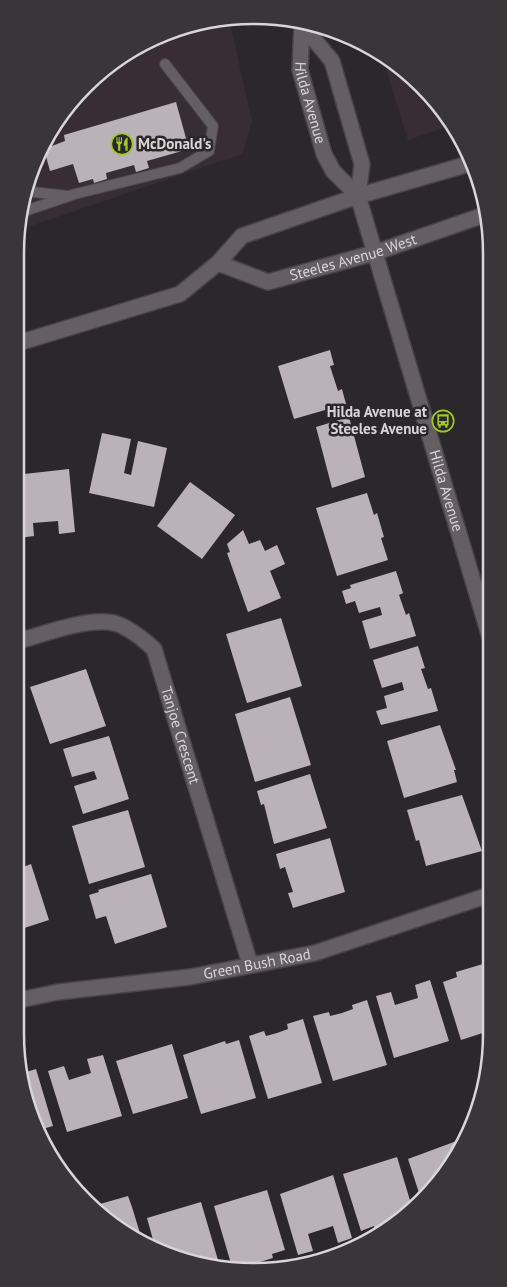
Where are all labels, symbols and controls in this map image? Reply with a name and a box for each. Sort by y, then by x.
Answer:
street label: Hilda Avenue [291,61,331,146]
restaurant icon: McDonald's [110,132,134,156]
place label: McDonald's [138,134,211,153]
street label: Steeles Avenue West [287,229,419,285]
place label: Hilda Avenue at Steeles Avenue [327,402,428,438]
bus stop icon: Hilda Avenue at Steeles Avenue [431,409,455,433]
street label: Hilda Avenue [425,447,468,534]
street label: Tanjoe Crescent [157,684,205,786]
street label: Green Bush Road [202,944,312,983]

